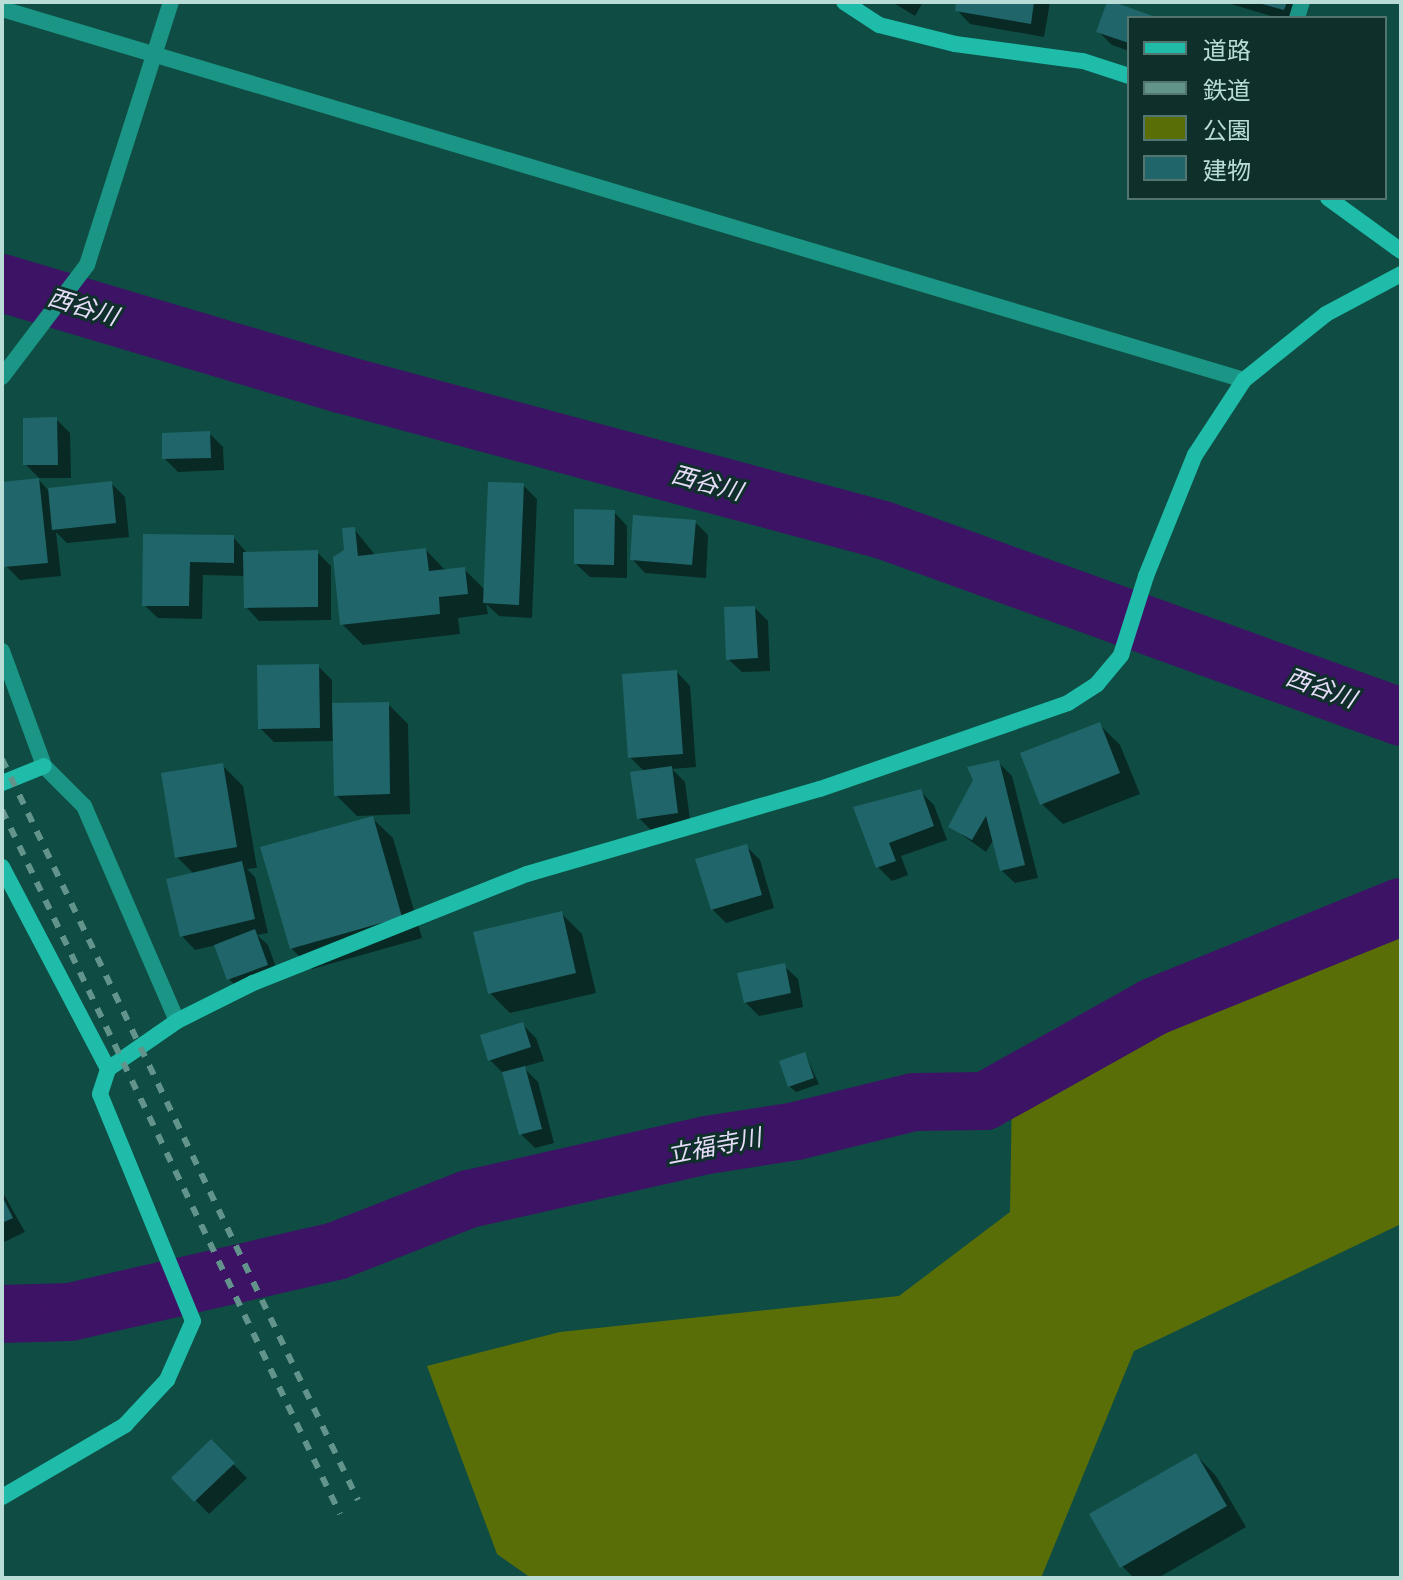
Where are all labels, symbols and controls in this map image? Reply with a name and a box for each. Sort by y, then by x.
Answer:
legend [1127,16,1387,200]
text: 道路 [1203,34,1251,66]
text: 鉄道 [1203,74,1251,106]
text: 公園 [1203,114,1251,146]
text: 建物 [1203,154,1251,186]
water label: 西谷川 [44,283,122,331]
water label: 西谷川 [668,460,746,506]
water label: 西谷川 [1282,662,1360,714]
water label: 立福寺川 [664,1123,764,1169]

